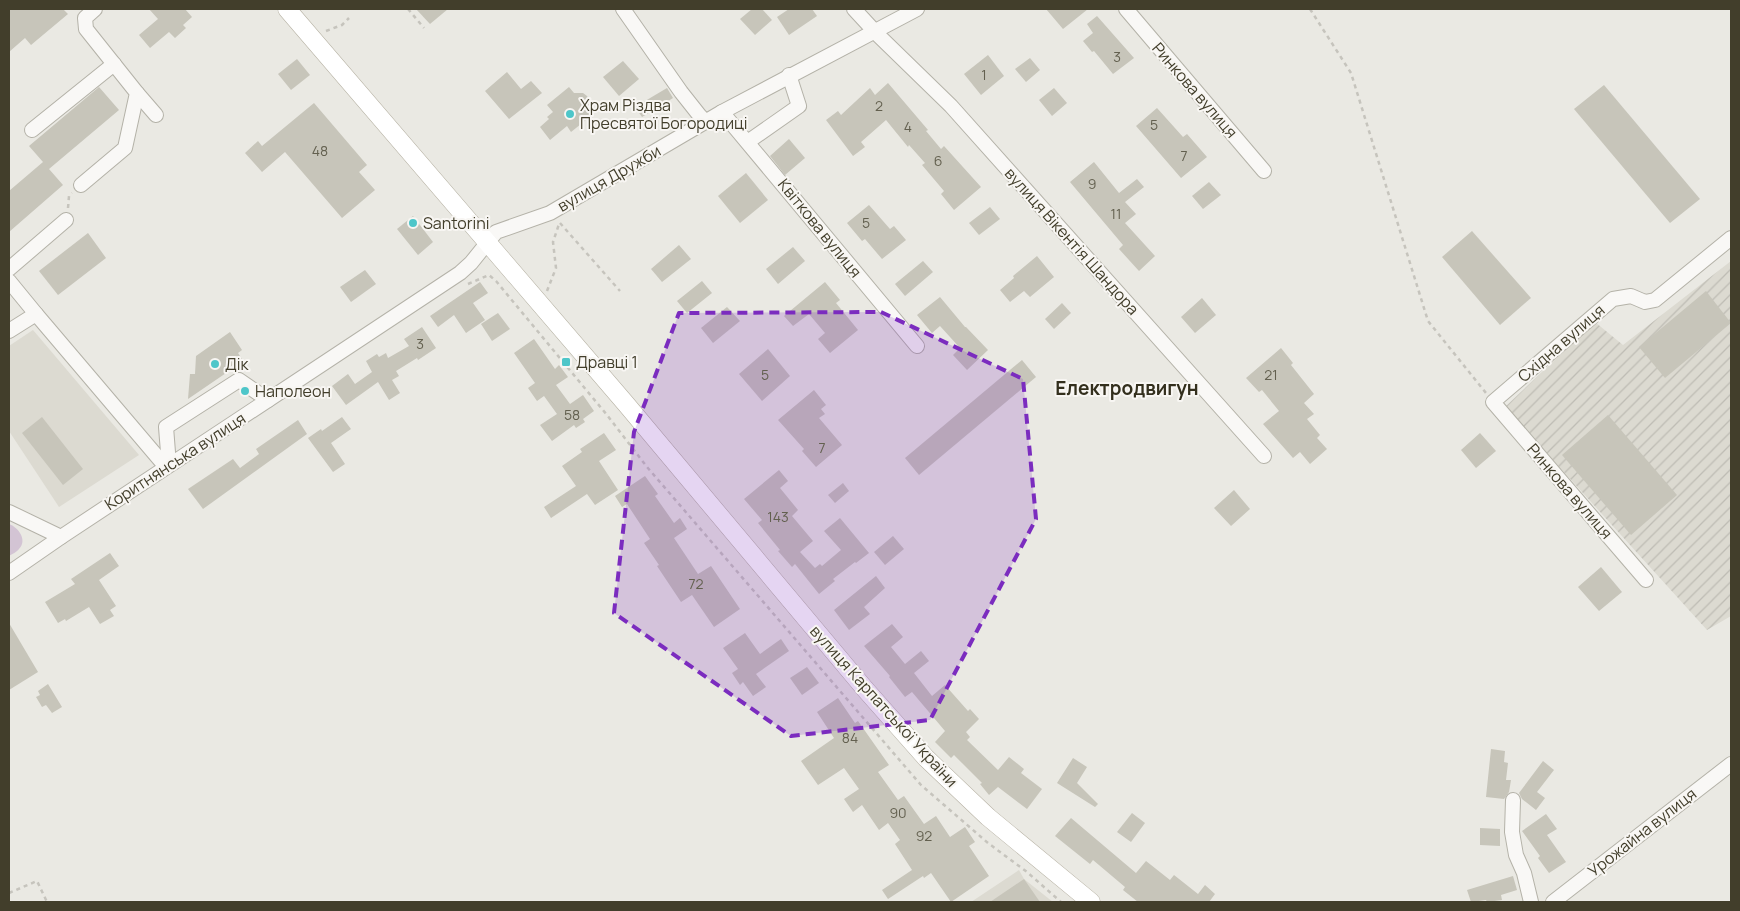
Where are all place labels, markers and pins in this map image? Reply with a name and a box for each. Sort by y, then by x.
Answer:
place label: Храм Різдва Пресвятої Богородиці [580,94,748,134]
marker: Храм Різдва Пресвятої Богородиці [564,108,576,120]
place label: Santorini [423,212,490,234]
marker: Santorini [407,217,419,229]
place label: Дравці 1 [576,351,638,373]
place label: Дік [225,353,250,375]
marker: Дравці 1 [560,356,572,368]
marker: Дік [209,358,221,370]
place label: Наполеон [255,380,331,402]
marker: Наполеон [239,385,251,397]

